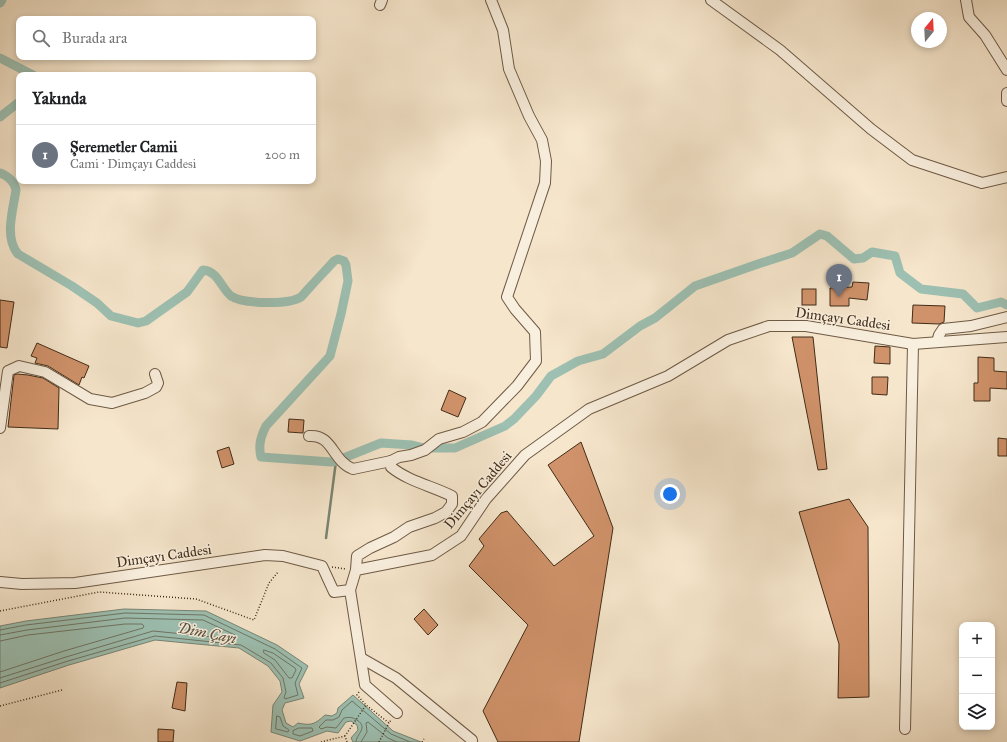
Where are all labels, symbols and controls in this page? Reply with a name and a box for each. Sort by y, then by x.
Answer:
north arrow [911,12,947,48]
search box [16,16,316,60]
icon: search [30,27,52,49]
text: Burada ara [62,29,127,47]
text: Yakında [32,88,86,109]
text: Şeremetler Camii [70,138,177,156]
text: 1 [42,147,48,163]
text: 200 m [265,147,300,163]
text: Cami · Dimçayı Caddesi [70,156,196,172]
pin: 1 [826,264,852,297]
street label: Dimçayı Caddesi [794,304,892,334]
street label: Dimçayı Caddesi [441,448,515,532]
your location [660,484,680,504]
street label: Dimçayı Caddesi [115,541,213,571]
water label: Dim Çayı [176,618,239,648]
map controls [959,622,995,730]
button: + [959,622,995,658]
button: − [959,658,995,694]
button: layers [959,694,995,730]

